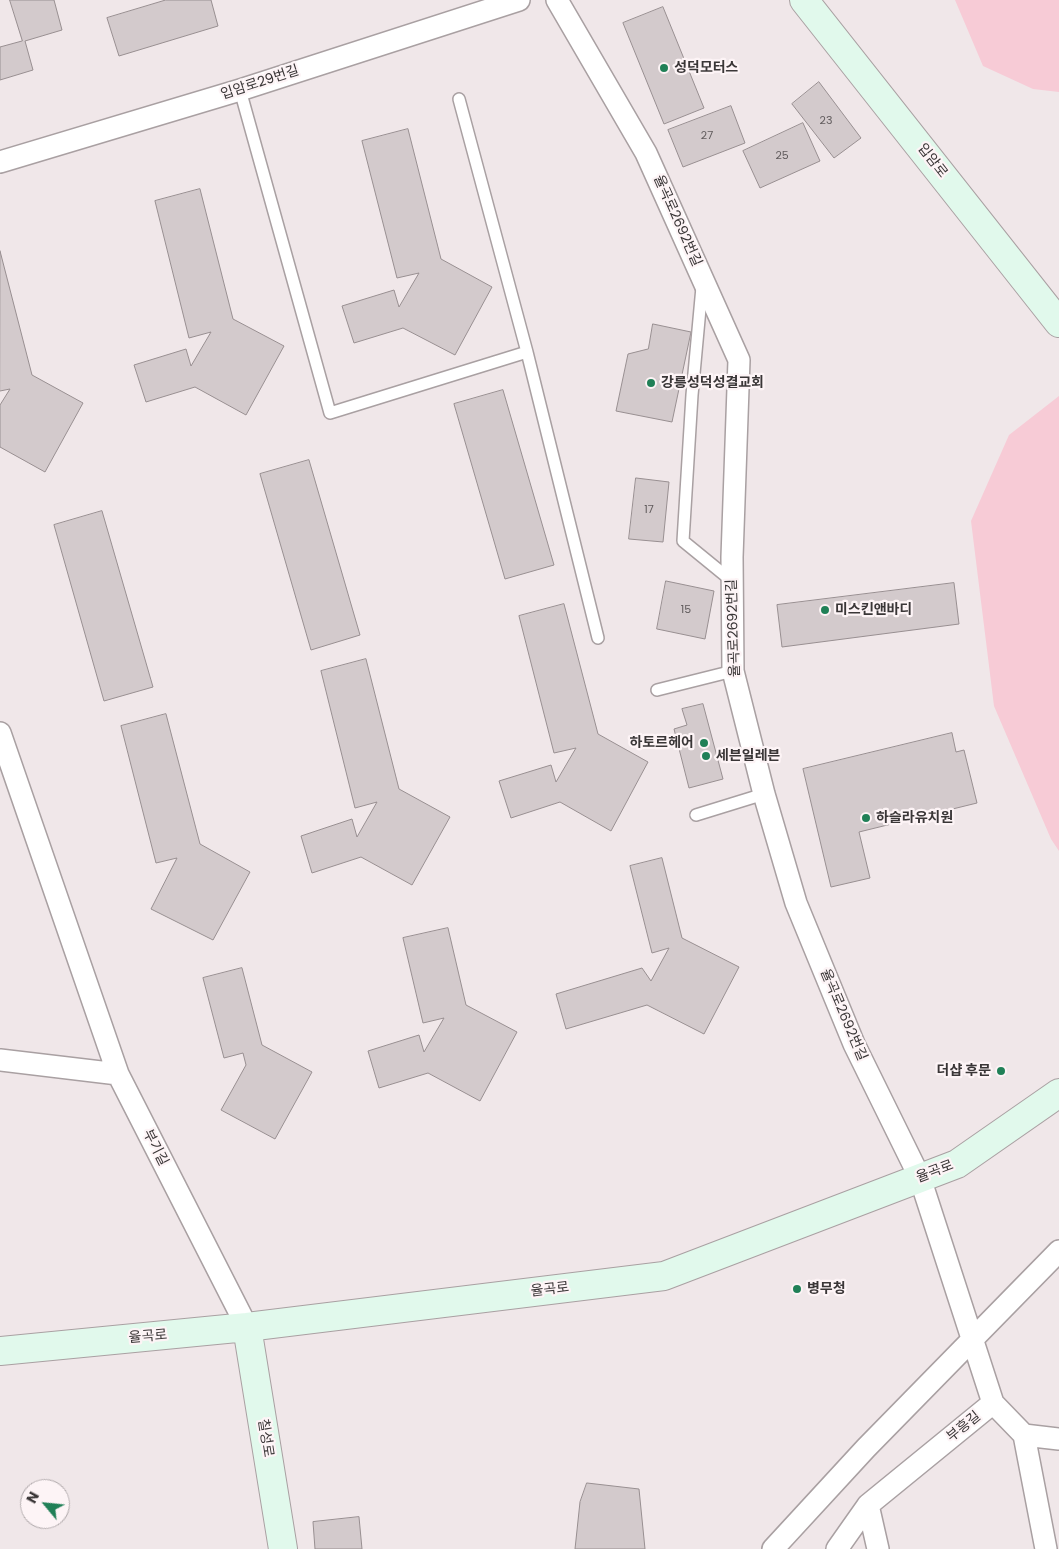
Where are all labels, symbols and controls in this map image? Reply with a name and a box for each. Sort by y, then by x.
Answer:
place label: 성덕모터스 [674,60,738,76]
street label: 입암로29번길 [219,62,301,104]
marker: 성덕모터스 [658,62,670,74]
house number: 23 [820,114,832,128]
house number: 27 [701,129,713,143]
street label: 입암로 [913,141,951,181]
house number: 25 [775,149,789,163]
street label: 율곡로2692번길 [649,173,705,269]
place label: 강릉성덕성결교회 [661,375,764,391]
marker: 강릉성덕성결교회 [645,377,657,389]
house number: 17 [644,503,654,517]
street label: 율곡로2692번길 [724,579,744,677]
place label: 미스킨앤바디 [835,602,912,618]
house number: 15 [681,603,691,617]
marker: 미스킨앤바디 [819,604,831,616]
place label: 하토르헤어 [630,735,694,751]
marker: 하토르헤어 [698,737,710,749]
place label: 세븐일레븐 [716,748,780,764]
marker: 세븐일레븐 [700,750,712,762]
place label: 하슬라유치원 [876,810,953,826]
marker: 하슬라유치원 [860,812,872,824]
street label: 율곡로2692번길 [816,967,870,1063]
place label: 더샵 후문 [937,1063,991,1079]
marker: 더샵 후문 [995,1065,1007,1077]
street label: 부기길 [139,1127,171,1169]
street label: 율곡로 [914,1157,956,1187]
street label: 율곡로 [530,1279,570,1301]
place label: 병무청 [807,1281,846,1297]
marker: 병무청 [791,1283,803,1295]
street label: 율곡로 [128,1327,168,1347]
street label: 부흥길 [944,1408,984,1446]
street label: 칠성로 [254,1418,276,1458]
north arrow [20,1479,70,1529]
text: N [21,1488,44,1507]

